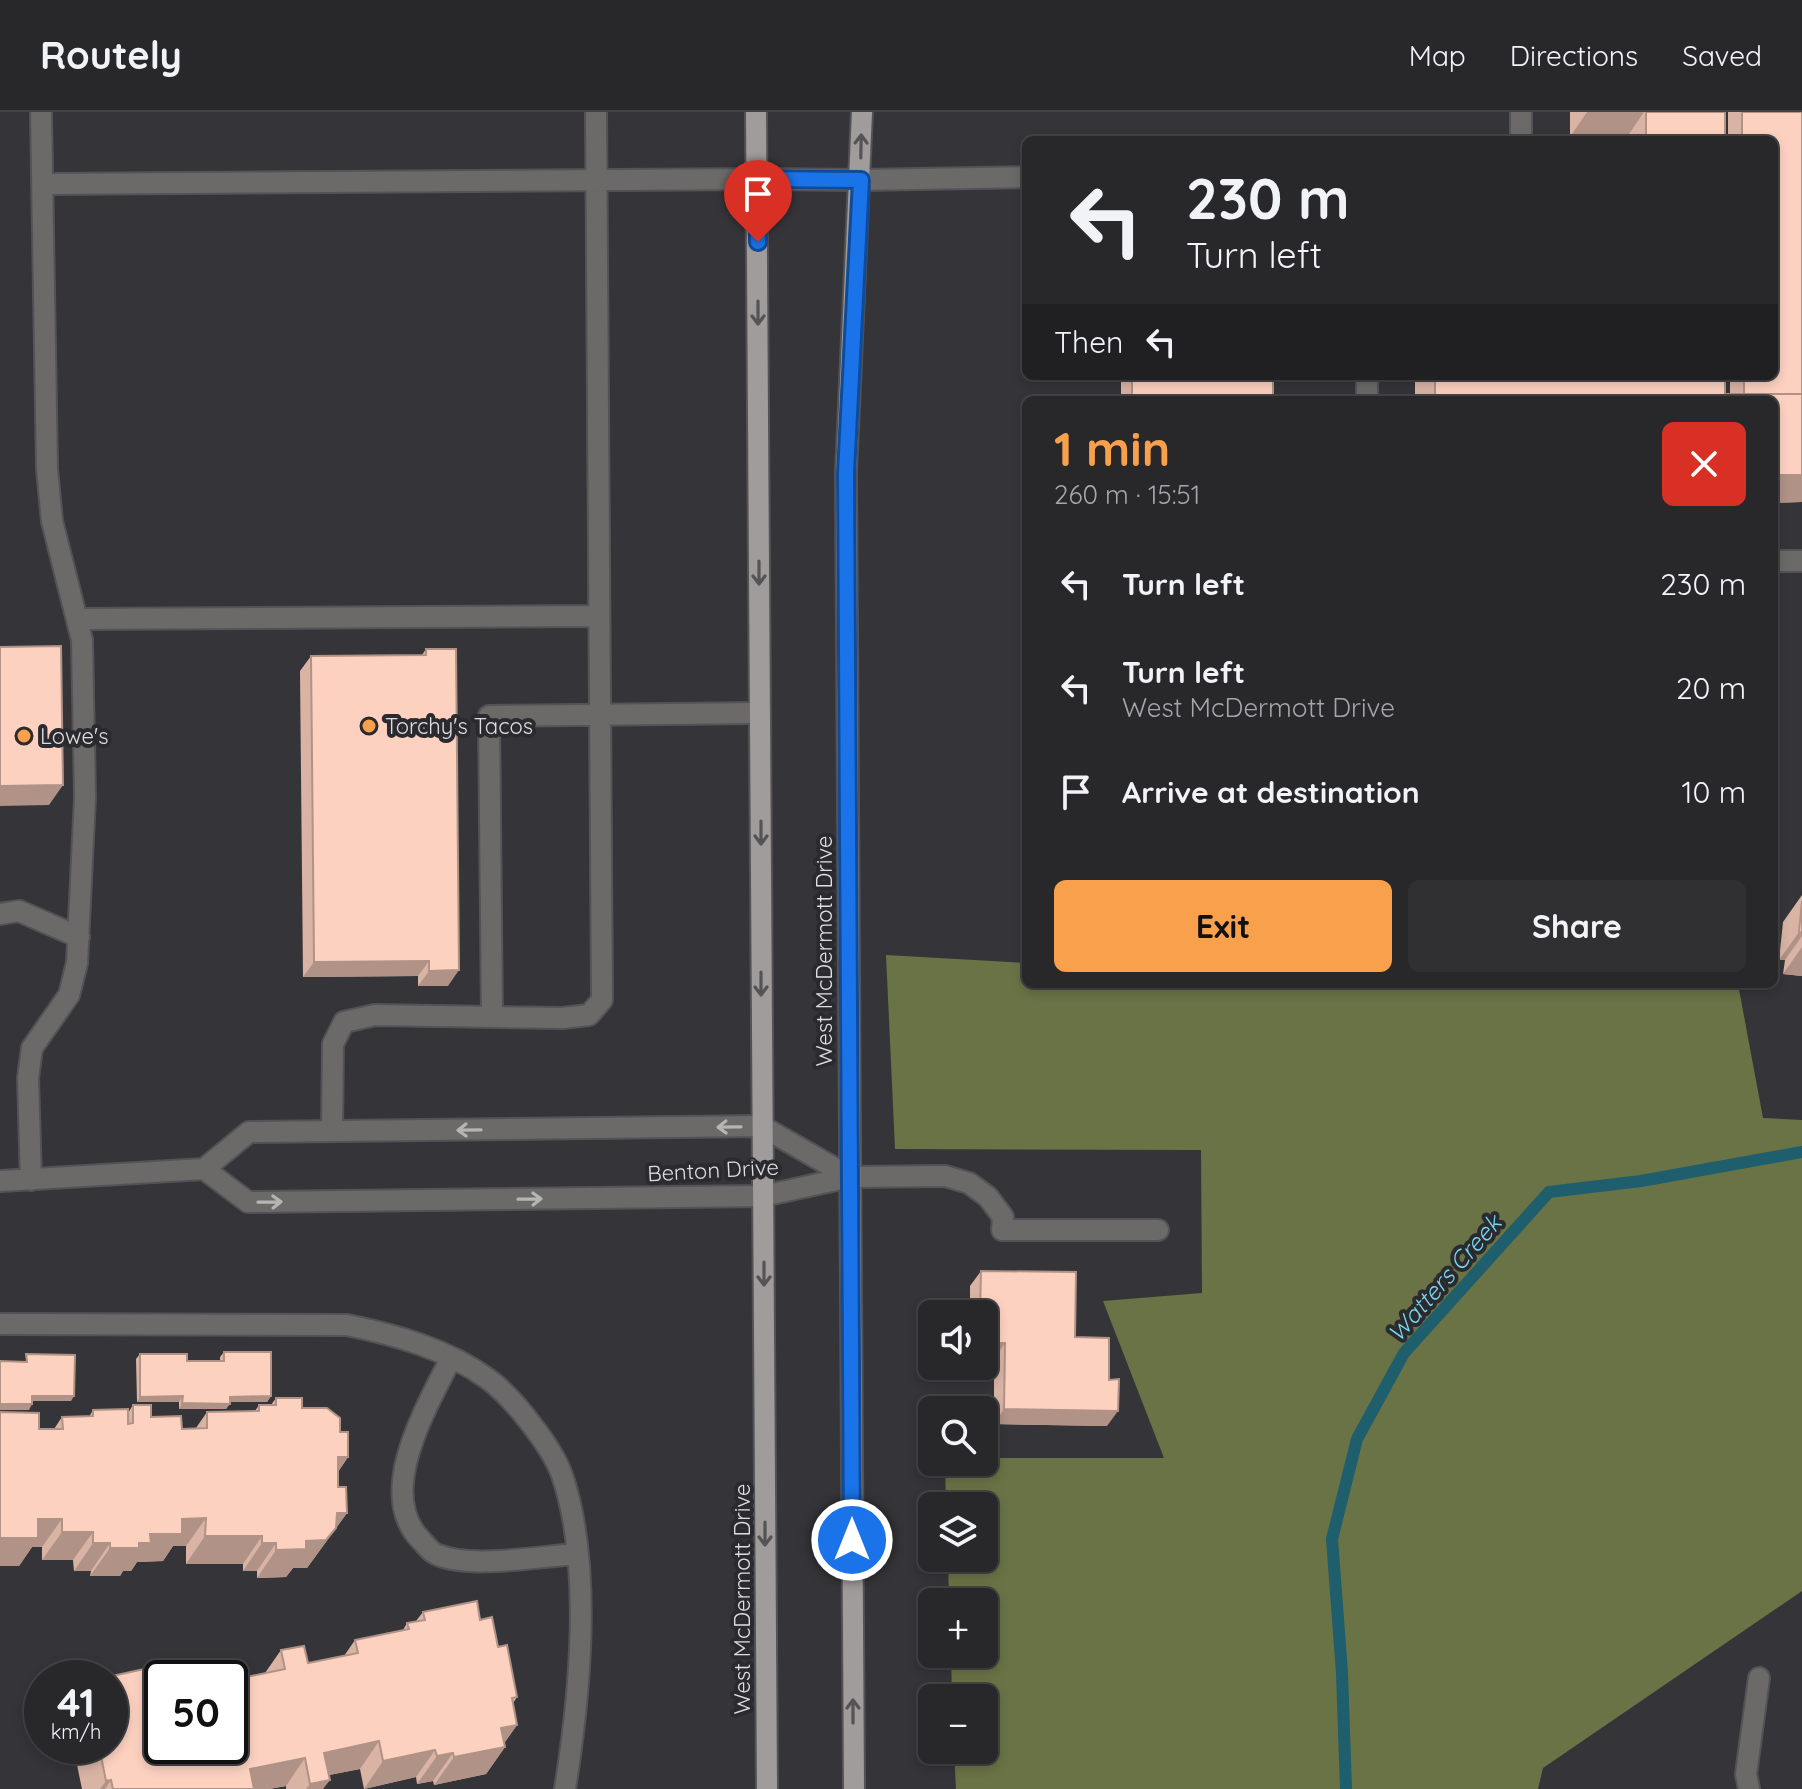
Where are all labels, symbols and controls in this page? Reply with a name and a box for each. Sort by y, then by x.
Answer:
text: Routely [40,31,182,79]
text: Map [1409,38,1466,73]
text: Directions [1510,38,1638,73]
text: Saved [1682,38,1762,73]
one-way arrow [853,133,869,160]
pin [724,160,792,242]
text: 230 m [1186,163,1350,233]
icon: left [1054,168,1158,272]
icon: arrive [736,172,780,216]
text: Turn left [1186,232,1322,277]
one-way arrow [750,299,766,326]
icon: left [1139,320,1183,364]
text: Then [1054,323,1123,361]
text: 1 min [1054,418,1170,478]
button: close [1662,422,1746,506]
text: 260 m · 15:51 [1054,478,1200,511]
one-way arrow [751,559,767,586]
icon: left [1054,562,1098,606]
text: Turn left [1122,565,1245,603]
text: 230 m [1660,565,1746,603]
text: Turn left [1122,653,1245,691]
icon: left [1054,666,1098,710]
text: 20 m [1676,669,1746,707]
text: West McDermott Drive [1122,691,1395,724]
place label: Torchy's Tacos [385,712,533,740]
marker: Torchy's Tacos [360,717,378,735]
place label: Lowe's [40,722,109,750]
marker: Lowe's [15,727,33,745]
icon: arrive [1054,770,1098,814]
text: Arrive at destination [1122,773,1420,811]
text: 10 m [1682,773,1746,811]
one-way arrow [753,819,769,846]
street label: West McDermott Drive [810,836,838,1066]
button: Exit [1054,880,1392,972]
button: Share [1408,880,1746,972]
one-way arrow [753,970,769,997]
one-way arrow [716,1119,743,1135]
one-way arrow [456,1122,483,1138]
street label: Benton Drive [646,1153,780,1187]
one-way arrow [516,1191,543,1207]
one-way arrow [256,1194,283,1210]
water label: Watters Creek [1381,1207,1509,1348]
one-way arrow [756,1260,772,1287]
map controls [918,1300,998,1764]
button: sound [918,1300,998,1380]
button: search [918,1396,998,1476]
street label: West McDermott Drive [728,1484,756,1714]
button: layers [918,1492,998,1572]
position arrow [810,1498,894,1582]
one-way arrow [757,1520,773,1547]
button: + [918,1588,998,1668]
speed limit sign: 50 [144,1660,248,1764]
text: 41 [57,1677,95,1727]
button: − [918,1684,998,1764]
one-way arrow [846,1698,861,1725]
text: km/h [51,1719,101,1744]

